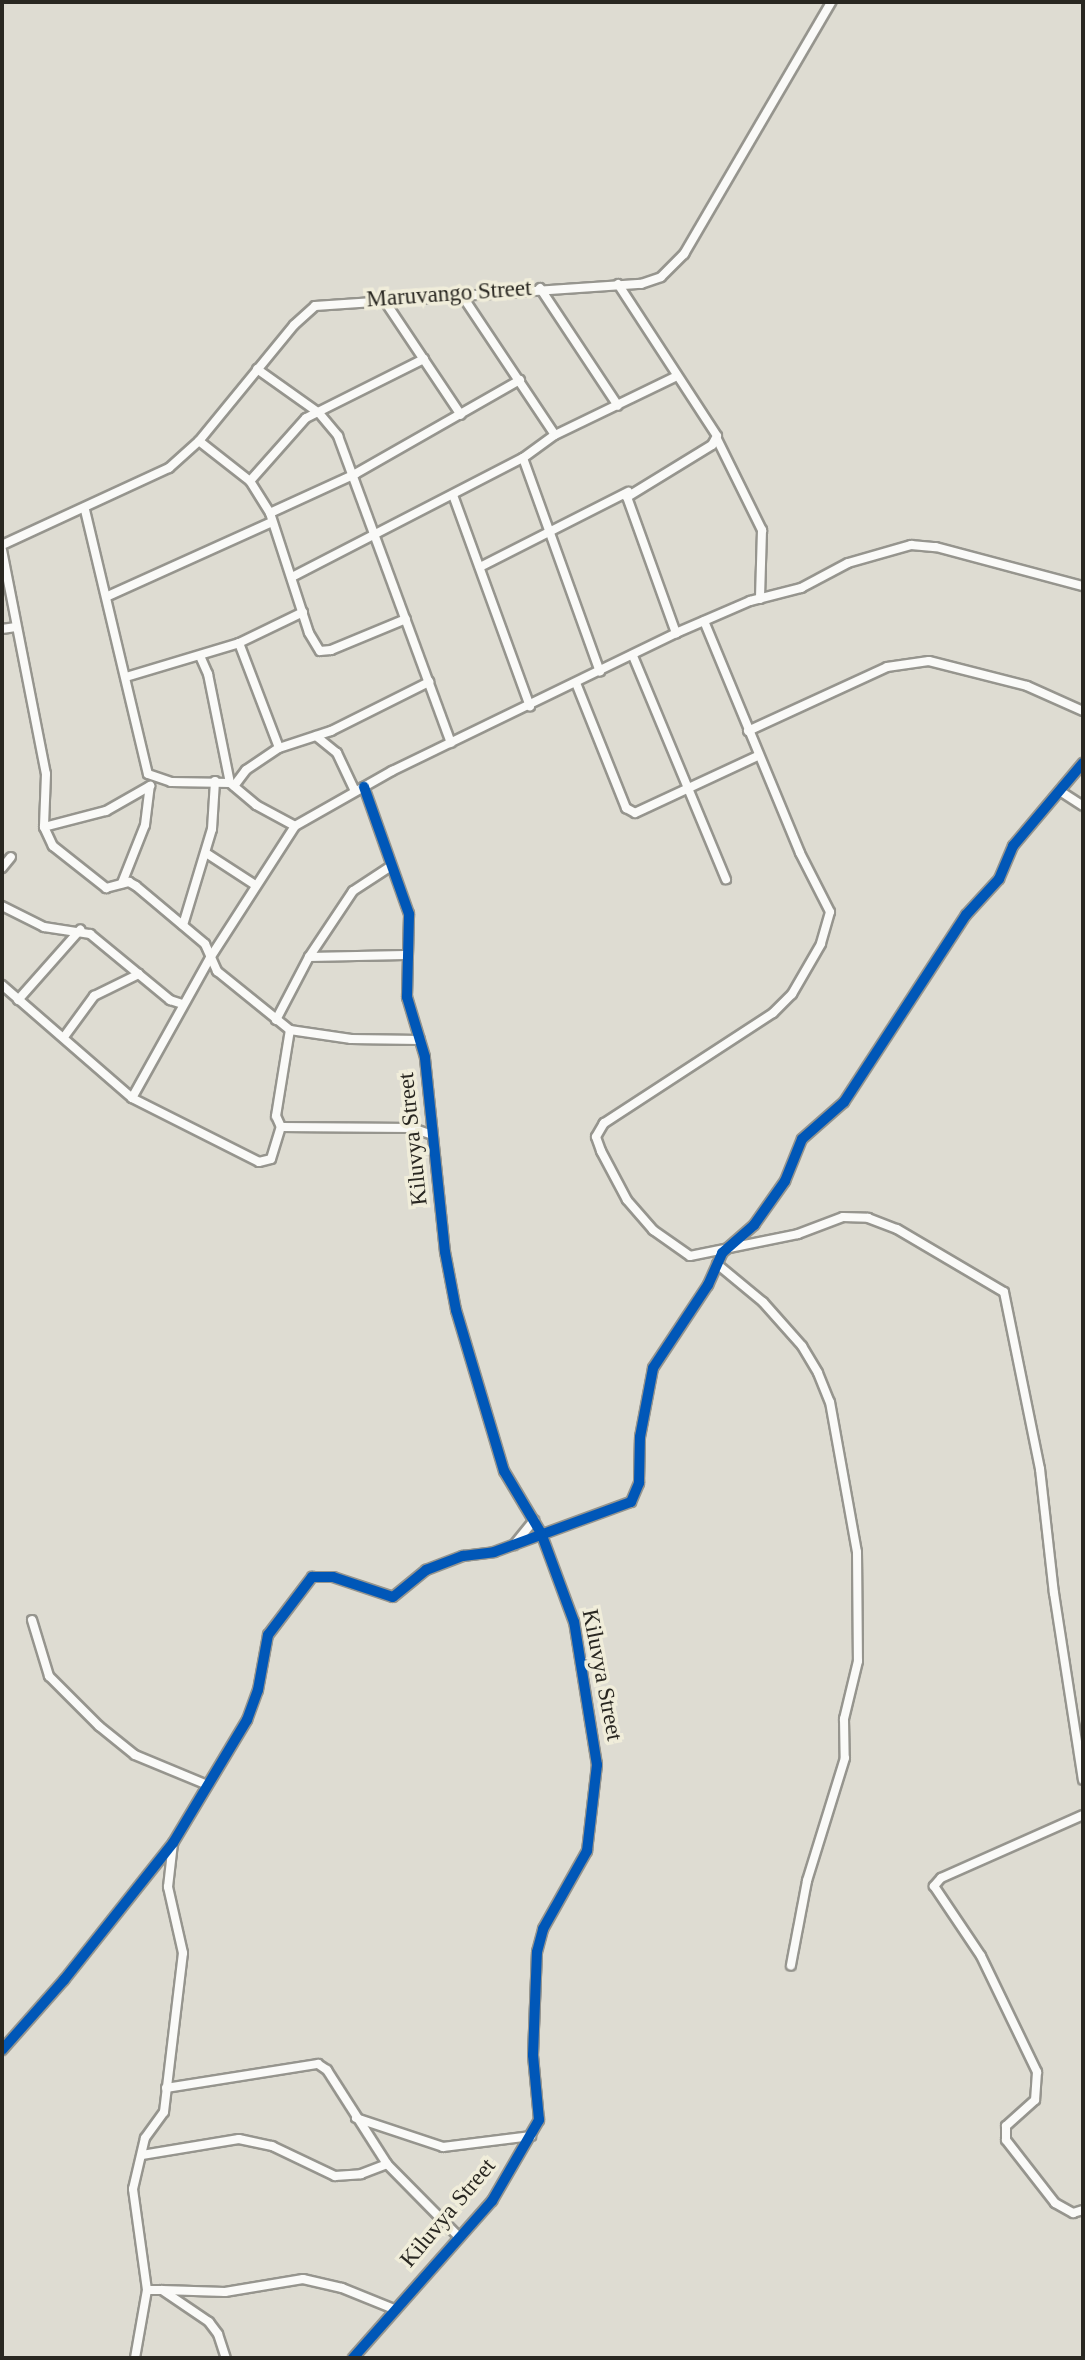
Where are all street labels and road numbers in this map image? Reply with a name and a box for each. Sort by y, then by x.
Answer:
street label: Maruvango Street [366,274,532,314]
street label: Kiluvya Street [392,1071,434,1207]
street label: Kiluvya Street [576,1607,628,1743]
street label: Kiluvya Street [395,2153,501,2273]

